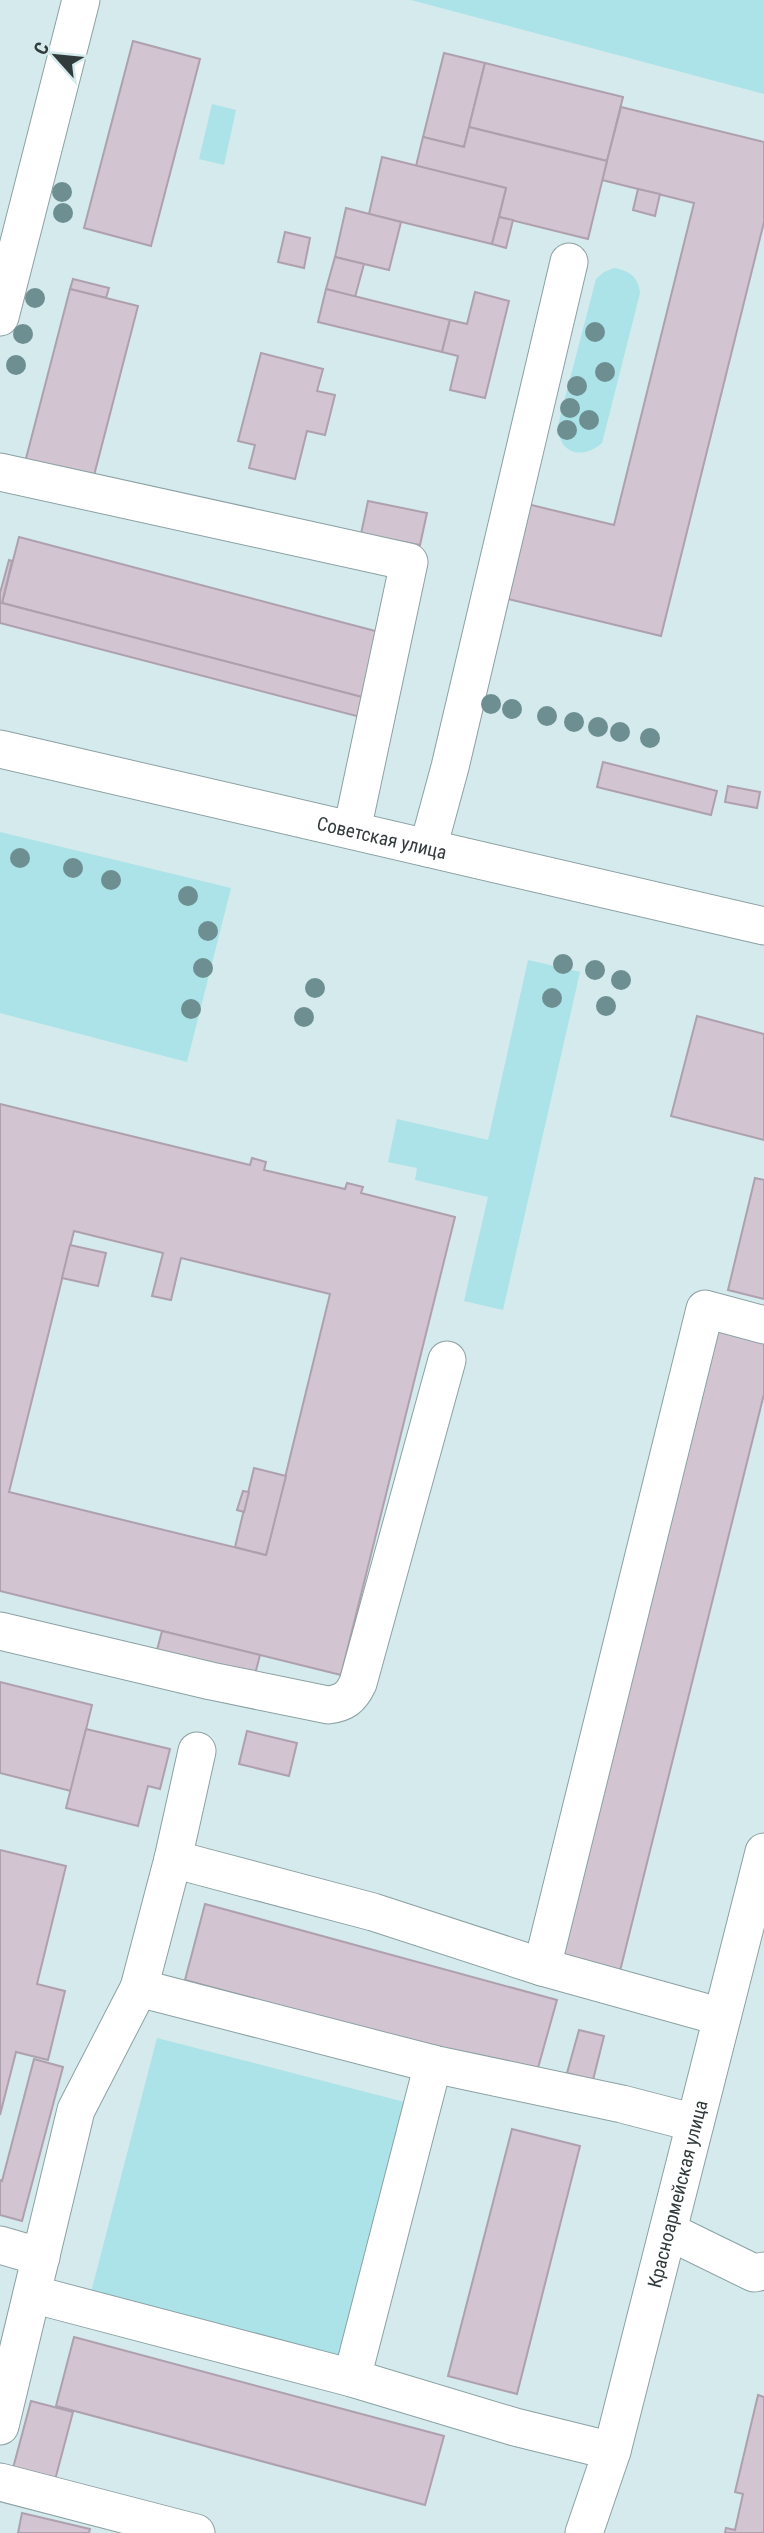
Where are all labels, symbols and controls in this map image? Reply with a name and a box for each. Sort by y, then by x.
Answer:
north arrow [21,21,91,91]
text: С [29,38,54,59]
street label: Советская улица [315,811,449,864]
street label: Красноармейская улица [642,2097,712,2290]

